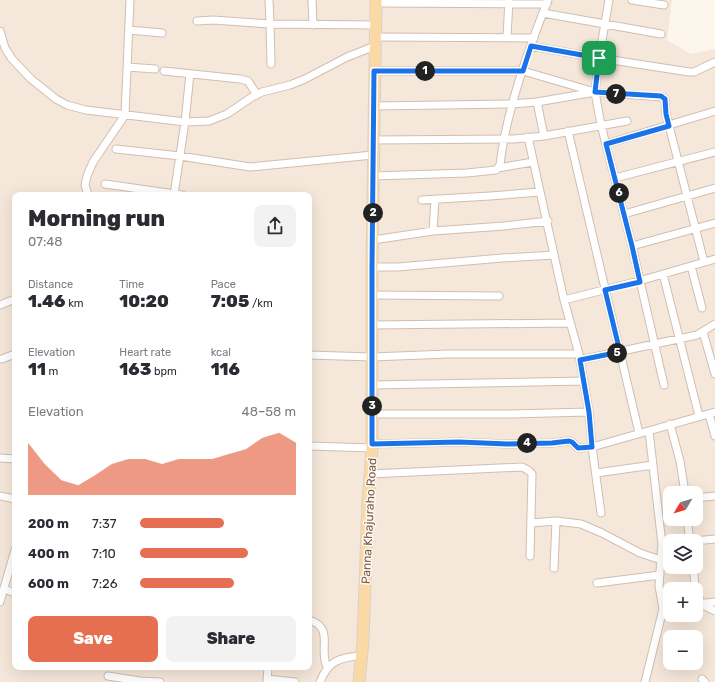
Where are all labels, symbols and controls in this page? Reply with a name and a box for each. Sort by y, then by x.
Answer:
pin [582,41,616,75]
icon: arrive [588,47,610,69]
pin: 1 [415,61,435,81]
text: 1 [422,64,428,77]
pin: 7 [606,84,626,104]
text: 7 [613,87,619,100]
pin: 6 [609,183,629,203]
text: 6 [615,186,623,199]
pin: 2 [363,203,383,223]
text: Morning run [28,205,165,232]
button: share [254,205,296,247]
text: 2 [369,206,377,219]
text: 07:48 [28,234,63,249]
text: Distance [28,278,73,291]
text: Time [119,278,144,291]
text: Pace [211,278,236,291]
text: 1.46 [28,291,65,311]
text: 10:20 [119,291,169,311]
text: 7:05 [211,291,249,311]
text: km [65,297,84,310]
text: /km [249,297,273,310]
pin: 5 [607,343,627,363]
text: Elevation [28,346,75,359]
text: Heart rate [119,346,171,359]
text: kcal [211,346,231,359]
text: 5 [613,346,621,359]
text: 11 [28,359,46,379]
text: 163 [119,359,151,379]
text: 116 [211,359,240,379]
text: m [46,365,58,378]
text: bpm [151,365,177,378]
pin: 3 [362,396,382,416]
text: 3 [368,399,376,412]
text: Elevation [28,404,84,419]
text: 48–58 m [242,404,296,419]
pin: 4 [517,433,537,453]
text: 4 [523,436,531,449]
street label: Panna Khajuraho Road [359,457,379,585]
north arrow [663,486,703,526]
map controls [663,486,703,670]
text: 200 m [28,516,69,531]
text: 7:37 [92,516,116,531]
button: layers [663,534,703,574]
text: 400 m [28,546,69,561]
text: 7:10 [92,546,116,561]
text: 600 m [28,576,69,591]
text: 7:26 [92,576,117,591]
button: + [663,582,703,622]
button: Save [28,616,158,662]
button: Share [166,616,296,662]
button: − [663,630,703,670]

